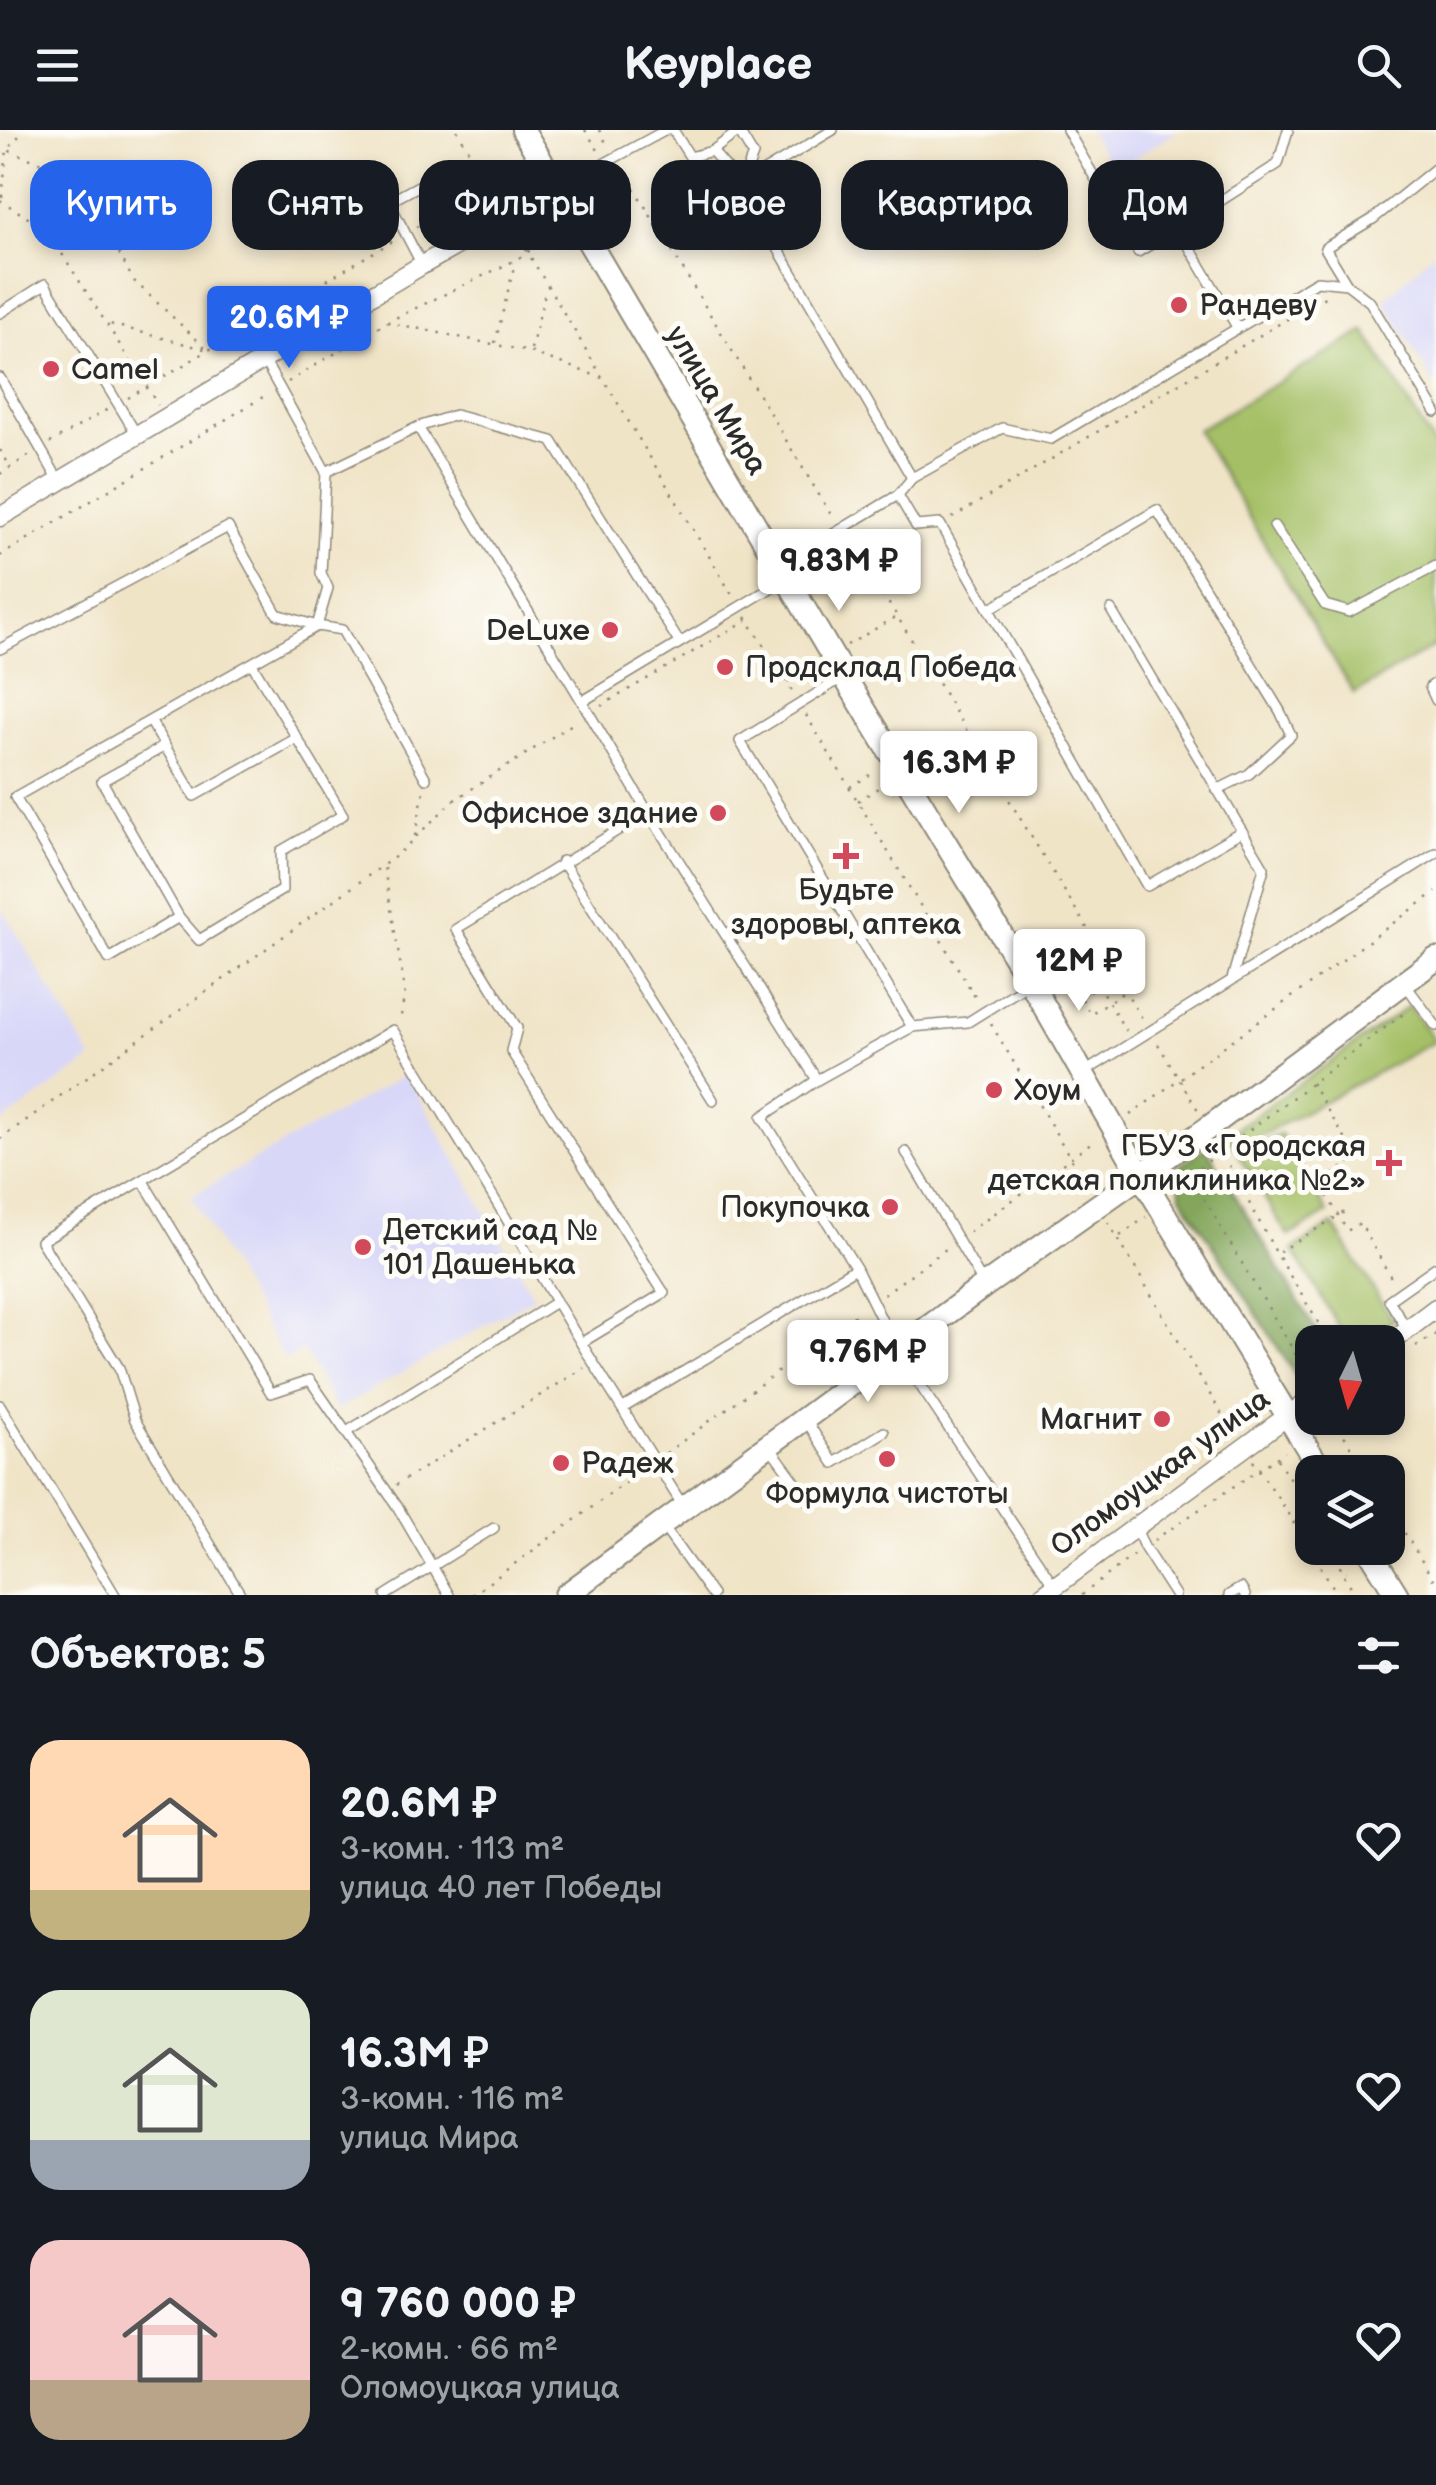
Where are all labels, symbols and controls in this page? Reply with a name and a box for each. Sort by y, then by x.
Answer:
icon: menu [30,38,85,93]
text: Keyplace [624,38,812,93]
icon: search [1351,38,1406,93]
chip: Купить [30,160,212,250]
chip: Снять [232,160,399,250]
chip: Фильтры [419,160,631,250]
chip: Новое [651,160,821,250]
chip: Квартира [841,160,1068,250]
chip: Дом [1088,160,1224,250]
pin: 20.6M ₽ [197,286,381,371]
place label: Рандеву [1199,288,1317,324]
marker: Рандеву [1168,294,1190,316]
text: 20.6M ₽ [229,299,349,338]
street label: улица Мира [658,319,775,482]
place label: Camel [71,352,159,388]
marker: Camel [40,358,62,380]
pin: 9.83M ₽ [747,529,931,614]
text: 9.83M ₽ [780,542,898,581]
place label: DeLuxe [486,613,590,649]
marker: DeLuxe [599,619,621,641]
place label: Продсклад Победа [745,650,1017,686]
marker: Продсклад Победа [714,656,736,678]
pin: 16.3M ₽ [867,731,1051,816]
text: 16.3M ₽ [902,744,1016,783]
place label: Офисное здание [462,796,698,832]
marker: Офисное здание [707,802,729,824]
marker: Будьте здоровы, аптека [835,845,857,867]
place label: Будьте здоровы, аптека [731,873,962,943]
pin: 12M ₽ [1009,929,1149,1014]
text: 12M ₽ [1035,942,1123,981]
place label: Хоум [1014,1073,1081,1109]
marker: Хоум [983,1079,1005,1101]
place label: ГБУЗ «Городская детская поликлиника №2» [987,1129,1366,1199]
marker: ГБУЗ «Городская детская поликлиника №2» [1376,1150,1402,1176]
place label: Покупочка [720,1190,870,1226]
marker: Покупочка [879,1196,901,1218]
place label: Детский сад № 101 Дашенька [383,1213,598,1283]
marker: Детский сад № 101 Дашенька [352,1236,374,1258]
pin: 9.76M ₽ [776,1320,960,1405]
north arrow [1295,1325,1405,1435]
map controls [1295,1325,1405,1565]
text: 9.76M ₽ [809,1333,927,1372]
street label: Оломоуцкая улица [1044,1381,1277,1564]
place label: Магнит [1040,1402,1142,1438]
marker: Магнит [1151,1408,1173,1430]
place label: Радеж [581,1446,674,1482]
marker: Формула чистоты [876,1448,898,1470]
marker: Радеж [550,1452,572,1474]
button: layers [1295,1455,1405,1565]
place label: Формула чистоты [765,1476,1009,1512]
icon: filters [1351,1628,1406,1683]
text: Объектов: 5 [30,1630,266,1681]
text: 20.6M ₽ [340,1779,497,1830]
icon: home [110,1780,230,1900]
icon: heart [1351,1813,1406,1868]
text: 3-комн. · 113 m² [340,1830,564,1869]
text: улица 40 лет Победы [340,1869,662,1908]
text: 16.3M ₽ [340,2029,489,2080]
icon: home [110,2030,230,2150]
icon: heart [1351,2063,1406,2118]
text: 3-комн. · 116 m² [340,2080,564,2119]
text: улица Мира [340,2119,519,2158]
text: 9 760 000 ₽ [340,2279,576,2330]
icon: home [110,2280,230,2400]
icon: heart [1351,2313,1406,2368]
text: 2-комн. · 66 m² [340,2330,558,2369]
text: Оломоуцкая улица [340,2369,620,2408]

